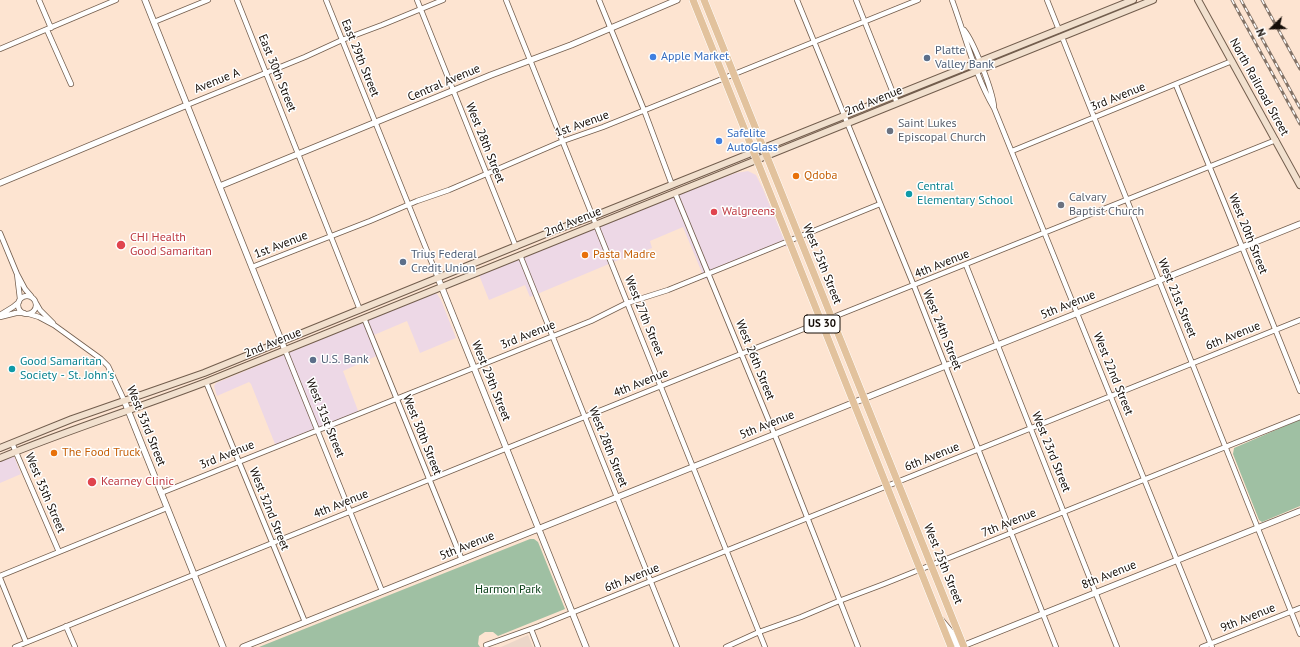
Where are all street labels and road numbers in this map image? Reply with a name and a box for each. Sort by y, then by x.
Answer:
street label: East 29th Street [338,17,382,99]
street label: East 30th Street [255,32,299,114]
street label: North Railroad Street [1226,36,1292,138]
street label: Central Avenue [406,61,482,105]
street label: Avenue A [192,65,242,97]
street label: 3rd Avenue [1089,80,1147,114]
street label: 2nd Avenue [843,83,905,119]
street label: West 28th Street [462,101,508,185]
street label: 1st Avenue [553,108,611,140]
street label: West 20th Street [1225,192,1271,276]
street label: 2nd Avenue [542,204,604,240]
street label: West 25th Street [799,222,845,306]
street label: 1st Avenue [252,228,310,262]
street label: 4th Avenue [912,246,972,282]
street label: West 21st Street [1155,256,1199,340]
street label: West 27th Street [621,274,667,358]
street label: 5th Avenue [1038,287,1098,323]
street label: West 24th Street [919,288,965,372]
road number: US 30 [804,315,840,333]
street label: 3rd Avenue [499,318,557,352]
street label: West 26th Street [732,318,778,402]
street label: 6th Avenue [1203,318,1263,354]
street label: 2nd Avenue [242,325,304,361]
street label: West 22nd Street [1090,331,1136,417]
street label: West 29th Street [468,339,514,423]
street label: 4th Avenue [611,365,671,401]
street label: West 31st Street [303,376,347,460]
street label: West 33rd Street [123,384,169,468]
street label: West 30th Street [399,393,445,477]
street label: West 28th Street [585,405,631,489]
street label: 5th Avenue [737,407,797,443]
street label: West 23rd Street [1028,410,1074,494]
street label: 3rd Avenue [198,438,256,472]
street label: 6th Avenue [902,439,962,475]
street label: West 35th Street [22,451,68,535]
street label: West 32nd Street [246,466,292,552]
street label: 4th Avenue [311,486,371,522]
street label: 7th Avenue [980,506,1038,540]
street label: West 25th Street [920,522,966,606]
street label: 5th Avenue [437,528,497,564]
street label: 8th Avenue [1079,557,1139,593]
street label: 6th Avenue [602,560,662,596]
street label: 9th Avenue [1218,600,1278,636]

